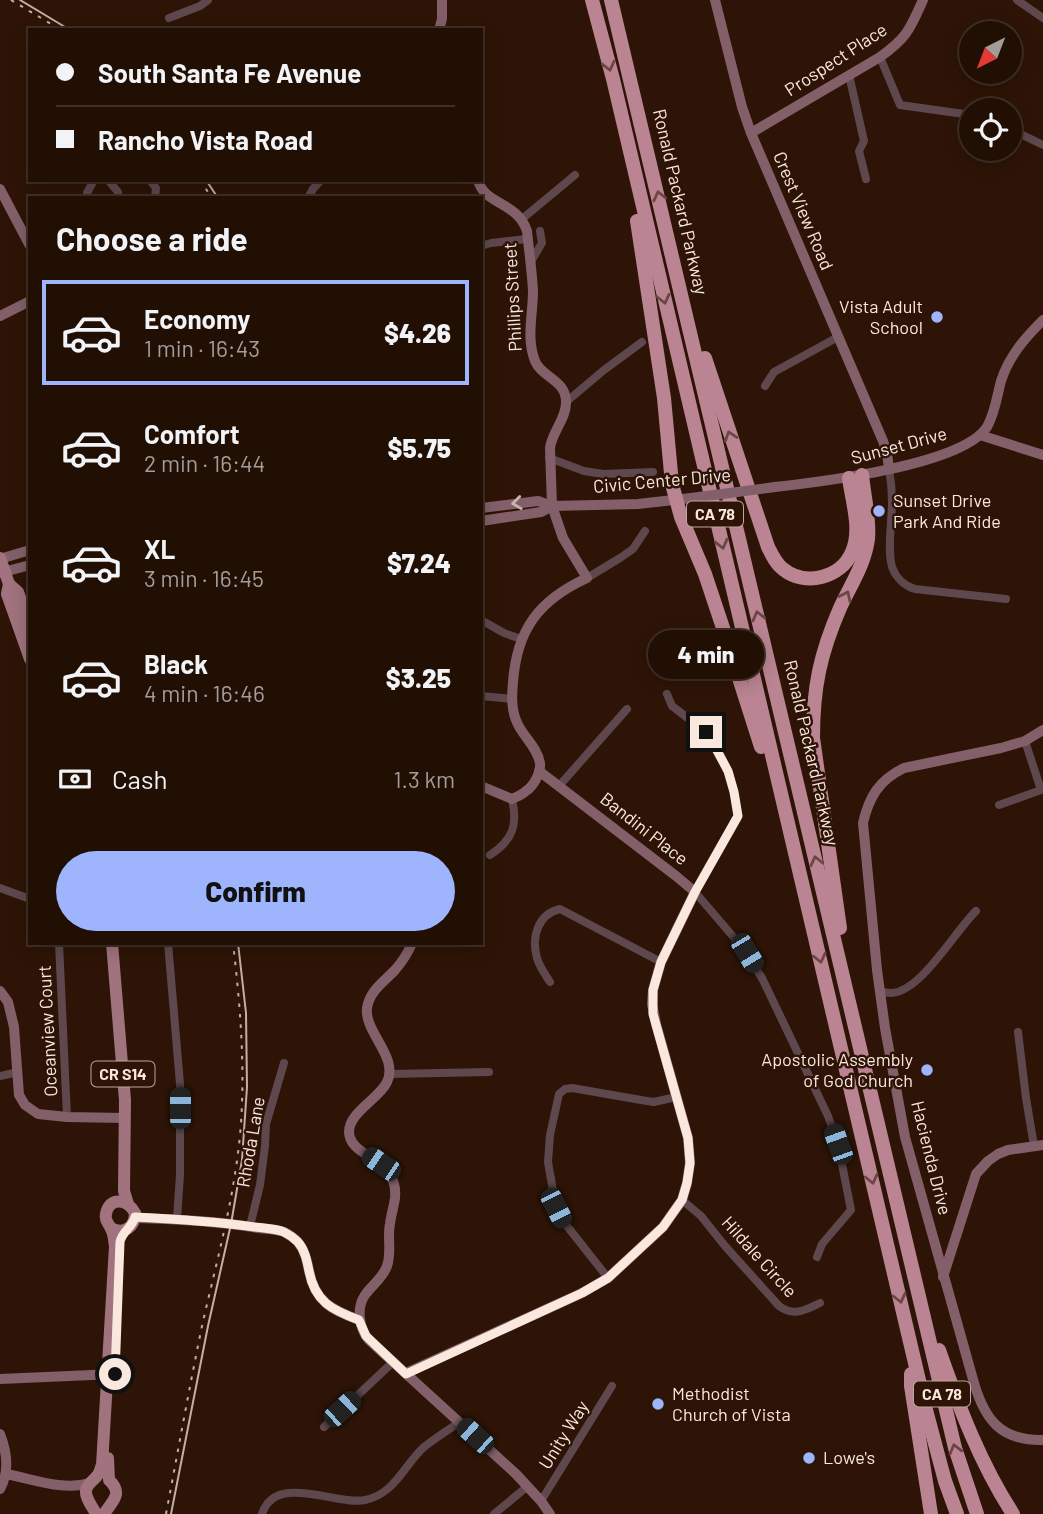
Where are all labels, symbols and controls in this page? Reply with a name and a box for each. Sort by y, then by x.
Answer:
street label: Prospect Place [780,18,891,100]
north arrow [959,21,1022,84]
map controls [959,21,1022,161]
text: South Santa Fe Avenue [98,57,361,88]
one-way arrow [601,60,615,72]
button: locate [959,98,1022,161]
street label: Ronald Packard Parkway [649,107,713,297]
text: Rancho Vista Road [98,124,313,155]
street label: Crest View Road [769,148,839,273]
one-way arrow [652,190,667,202]
text: Choose a ride [56,219,248,257]
street label: Phillips Street [498,242,526,352]
one-way arrow [656,293,670,305]
place label: Vista Adult School [839,295,923,338]
icon: car [60,301,123,364]
text: Economy [144,303,250,334]
marker: Vista Adult School [929,309,945,325]
text: $4.26 [384,317,451,348]
text: 1 min · 16:43 [144,334,260,362]
icon: car [60,416,123,479]
text: Comfort [144,418,240,449]
street label: Sunset Drive [848,422,949,468]
one-way arrow [724,431,739,443]
text: $5.75 [388,432,451,463]
text: 2 min · 16:44 [144,449,265,477]
street label: Civic Center Drive [592,463,732,497]
place label: Sunset Drive Park And Ride [893,489,1001,532]
one-way arrow [511,496,523,511]
road number: CA 78 [687,502,743,526]
marker: Sunset Drive Park And Ride [871,503,887,519]
icon: car [60,531,123,594]
text: XL [144,533,175,564]
one-way arrow [714,538,728,550]
text: $7.24 [387,547,451,578]
text: 3 min · 16:45 [144,564,264,592]
one-way arrow [838,591,852,603]
one-way arrow [752,610,766,622]
callout: 4 min [648,630,764,680]
text: 4 min [678,640,734,668]
icon: car [60,646,123,709]
text: Black [144,648,208,679]
street label: Ronald Packard Parkway [780,658,844,848]
text: $3.25 [386,662,451,693]
text: 4 min · 16:46 [144,679,265,707]
route end [690,716,722,748]
icon: cash [56,760,94,798]
text: Cash [112,763,167,794]
text: 1.3 km [394,765,455,793]
street label: Bandini Place [596,787,693,869]
button: Confirm [56,851,455,931]
one-way arrow [810,855,824,867]
car [728,930,767,976]
one-way arrow [812,952,826,964]
street label: Oceanview Court [33,965,61,1097]
place label: Apostolic Assembly of God Church [761,1048,913,1091]
road number: CR S14 [92,1062,154,1086]
marker: Apostolic Assembly of God Church [919,1062,935,1078]
car [170,1087,191,1129]
street label: Rhoda Lane [231,1095,269,1189]
street label: Hacienda Drive [907,1098,957,1217]
car [821,1121,856,1167]
car [358,1144,405,1184]
one-way arrow [864,1173,878,1185]
car [538,1185,575,1231]
street label: Hildale Circle [717,1211,802,1302]
one-way arrow [891,1292,906,1304]
route start [99,1358,131,1390]
place label: Methodist Church of Vista [672,1382,791,1425]
road number: CA 78 [914,1382,970,1406]
car [320,1387,365,1431]
street label: Unity Way [533,1396,593,1473]
marker: Methodist Church of Vista [650,1396,666,1412]
car [453,1414,498,1458]
one-way arrow [949,1444,963,1456]
place label: Lowe's [823,1446,875,1468]
marker: Lowe's [801,1450,817,1466]

